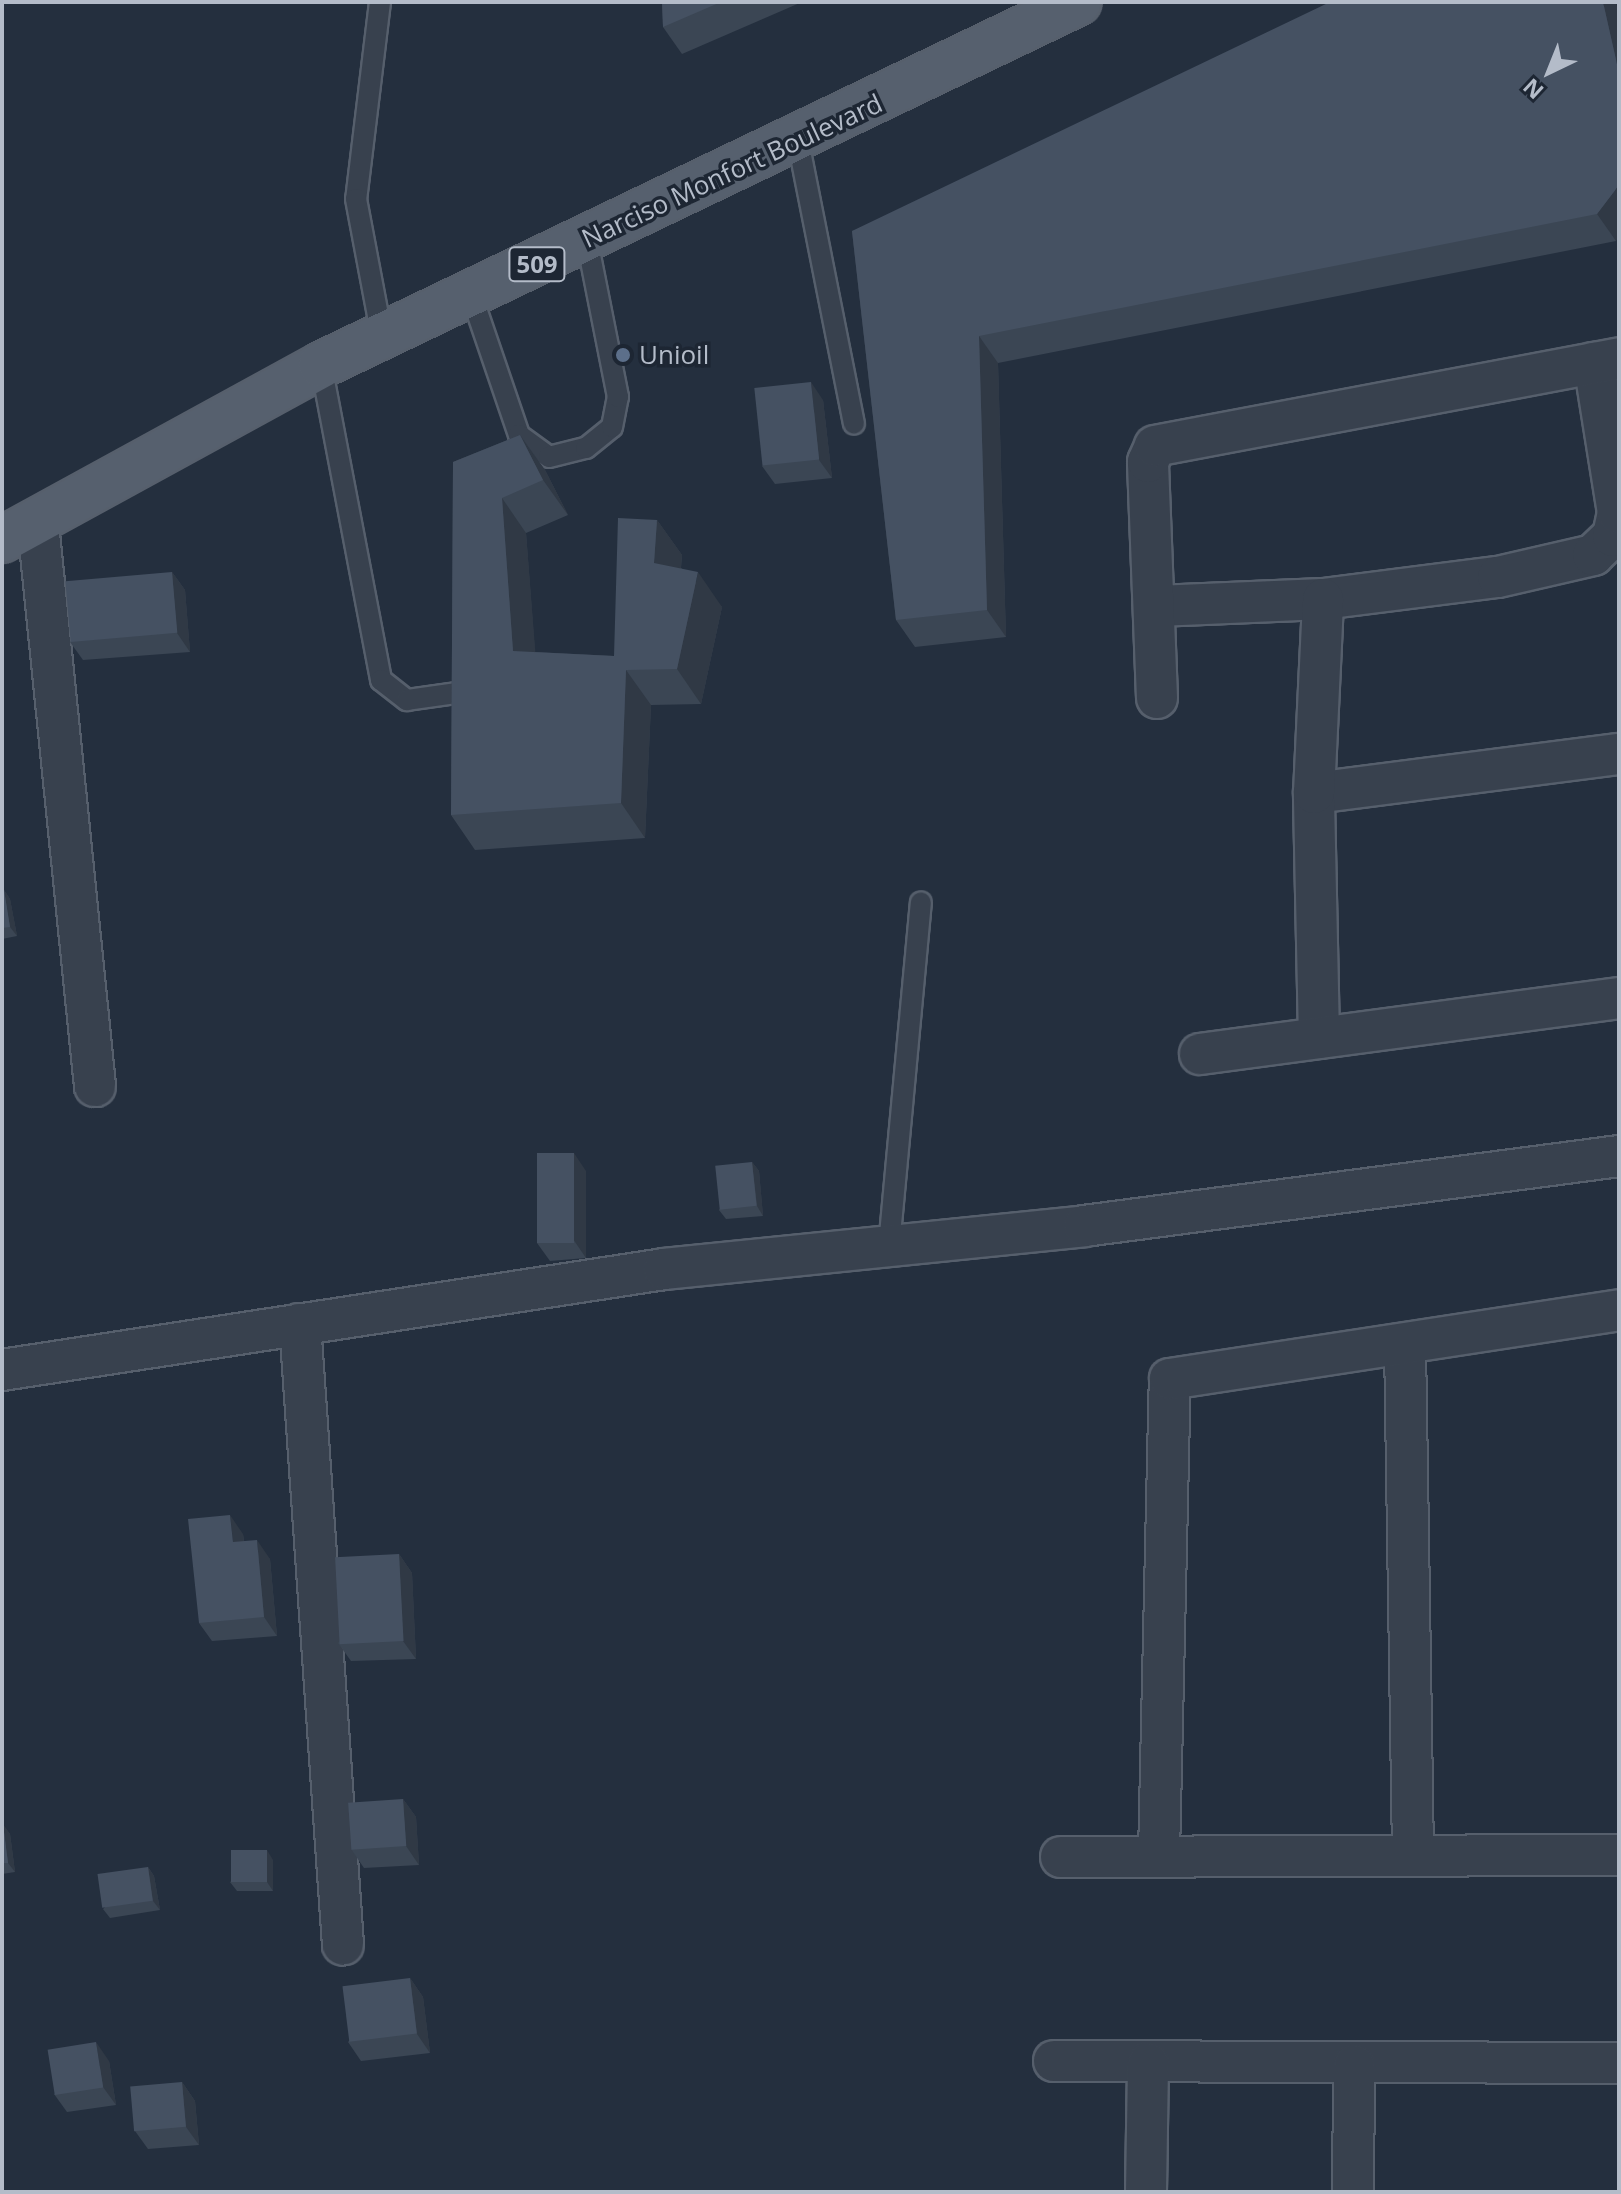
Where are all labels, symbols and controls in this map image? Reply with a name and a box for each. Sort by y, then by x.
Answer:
north arrow [1509,32,1589,112]
text: N [1516,72,1549,107]
street label: Narciso Monfort Boulevard [577,88,887,254]
road number: 509 [507,244,567,284]
place label: Unioil [639,339,709,371]
marker: Unioil [614,346,632,364]

